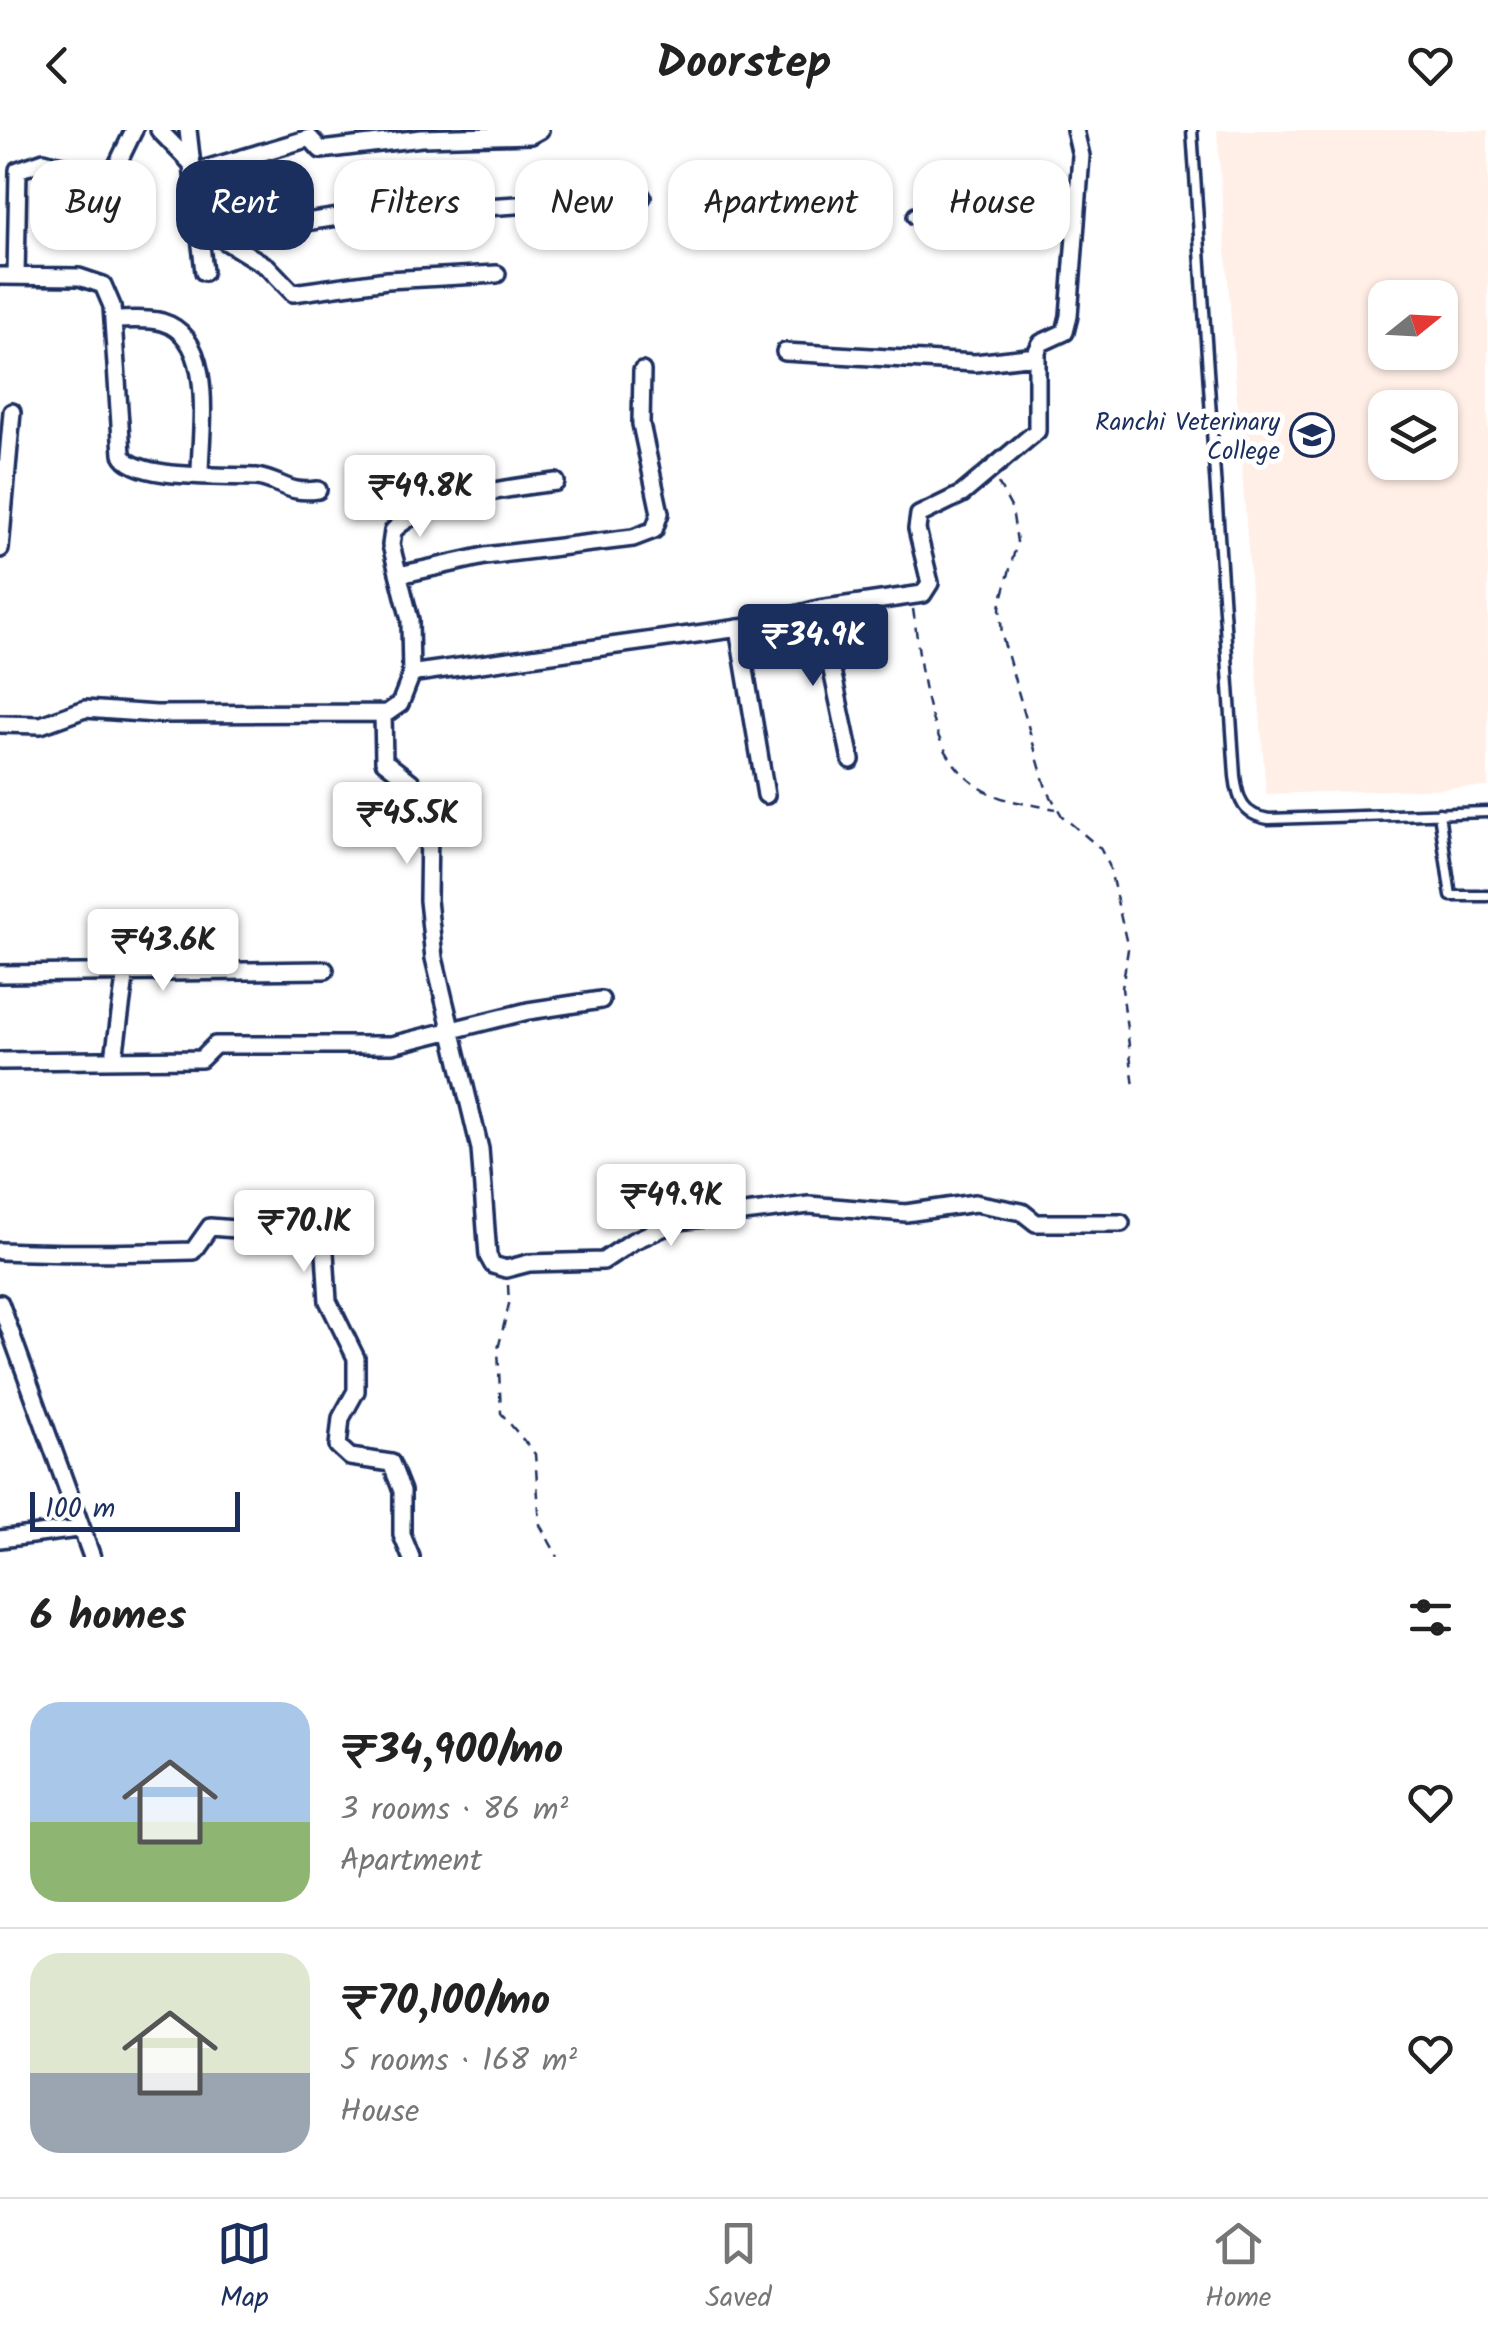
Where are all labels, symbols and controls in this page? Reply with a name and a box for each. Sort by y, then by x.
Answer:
text: Doorstep [657,29,831,101]
icon: back [30,38,85,93]
icon: heart [1403,38,1458,93]
chip: Buy [30,160,156,250]
chip: Rent [176,160,314,250]
chip: Filters [334,160,495,250]
chip: New [515,160,648,250]
chip: Apartment [668,160,893,250]
chip: House [913,160,1070,250]
north arrow [1368,280,1458,370]
map controls [1368,280,1458,480]
button: layers [1368,390,1458,480]
place label: Ranchi Veterinary College [1095,403,1280,472]
school or university icon: Ranchi Veterinary College [1289,412,1335,458]
pin: ₹49.8K [339,455,501,540]
text: ₹49.8K [366,462,474,513]
pin: ₹34.9K [732,604,894,689]
text: ₹34.9K [760,611,866,662]
pin: ₹45.5K [326,782,488,867]
text: ₹45.5K [355,789,459,840]
pin: ₹43.6K [82,909,244,994]
text: ₹43.6K [110,916,216,967]
pin: ₹49.9K [590,1164,752,1249]
text: ₹49.9K [619,1171,723,1222]
pin: ₹70.1K [223,1190,385,1275]
text: ₹70.1K [256,1197,352,1248]
scale bar [30,1487,240,1532]
text: 100 m [45,1487,115,1532]
text: 6 homes [30,1584,186,1651]
icon: filters [1403,1590,1458,1645]
text: ₹34,900/mo [340,1718,563,1785]
icon: home [110,1742,230,1862]
icon: heart [1403,1775,1458,1830]
text: 3 rooms · 86 m² [340,1785,568,1836]
text: Apartment [340,1836,482,1887]
text: ₹70,100/mo [340,1969,550,2036]
icon: home [110,1993,230,2113]
icon: heart [1403,2026,1458,2081]
text: 5 rooms · 168 m² [340,2036,577,2087]
text: House [340,2087,419,2138]
tab: Map [217,2216,272,2321]
tab: Saved [705,2216,772,2321]
tab: Home [1205,2216,1271,2321]

